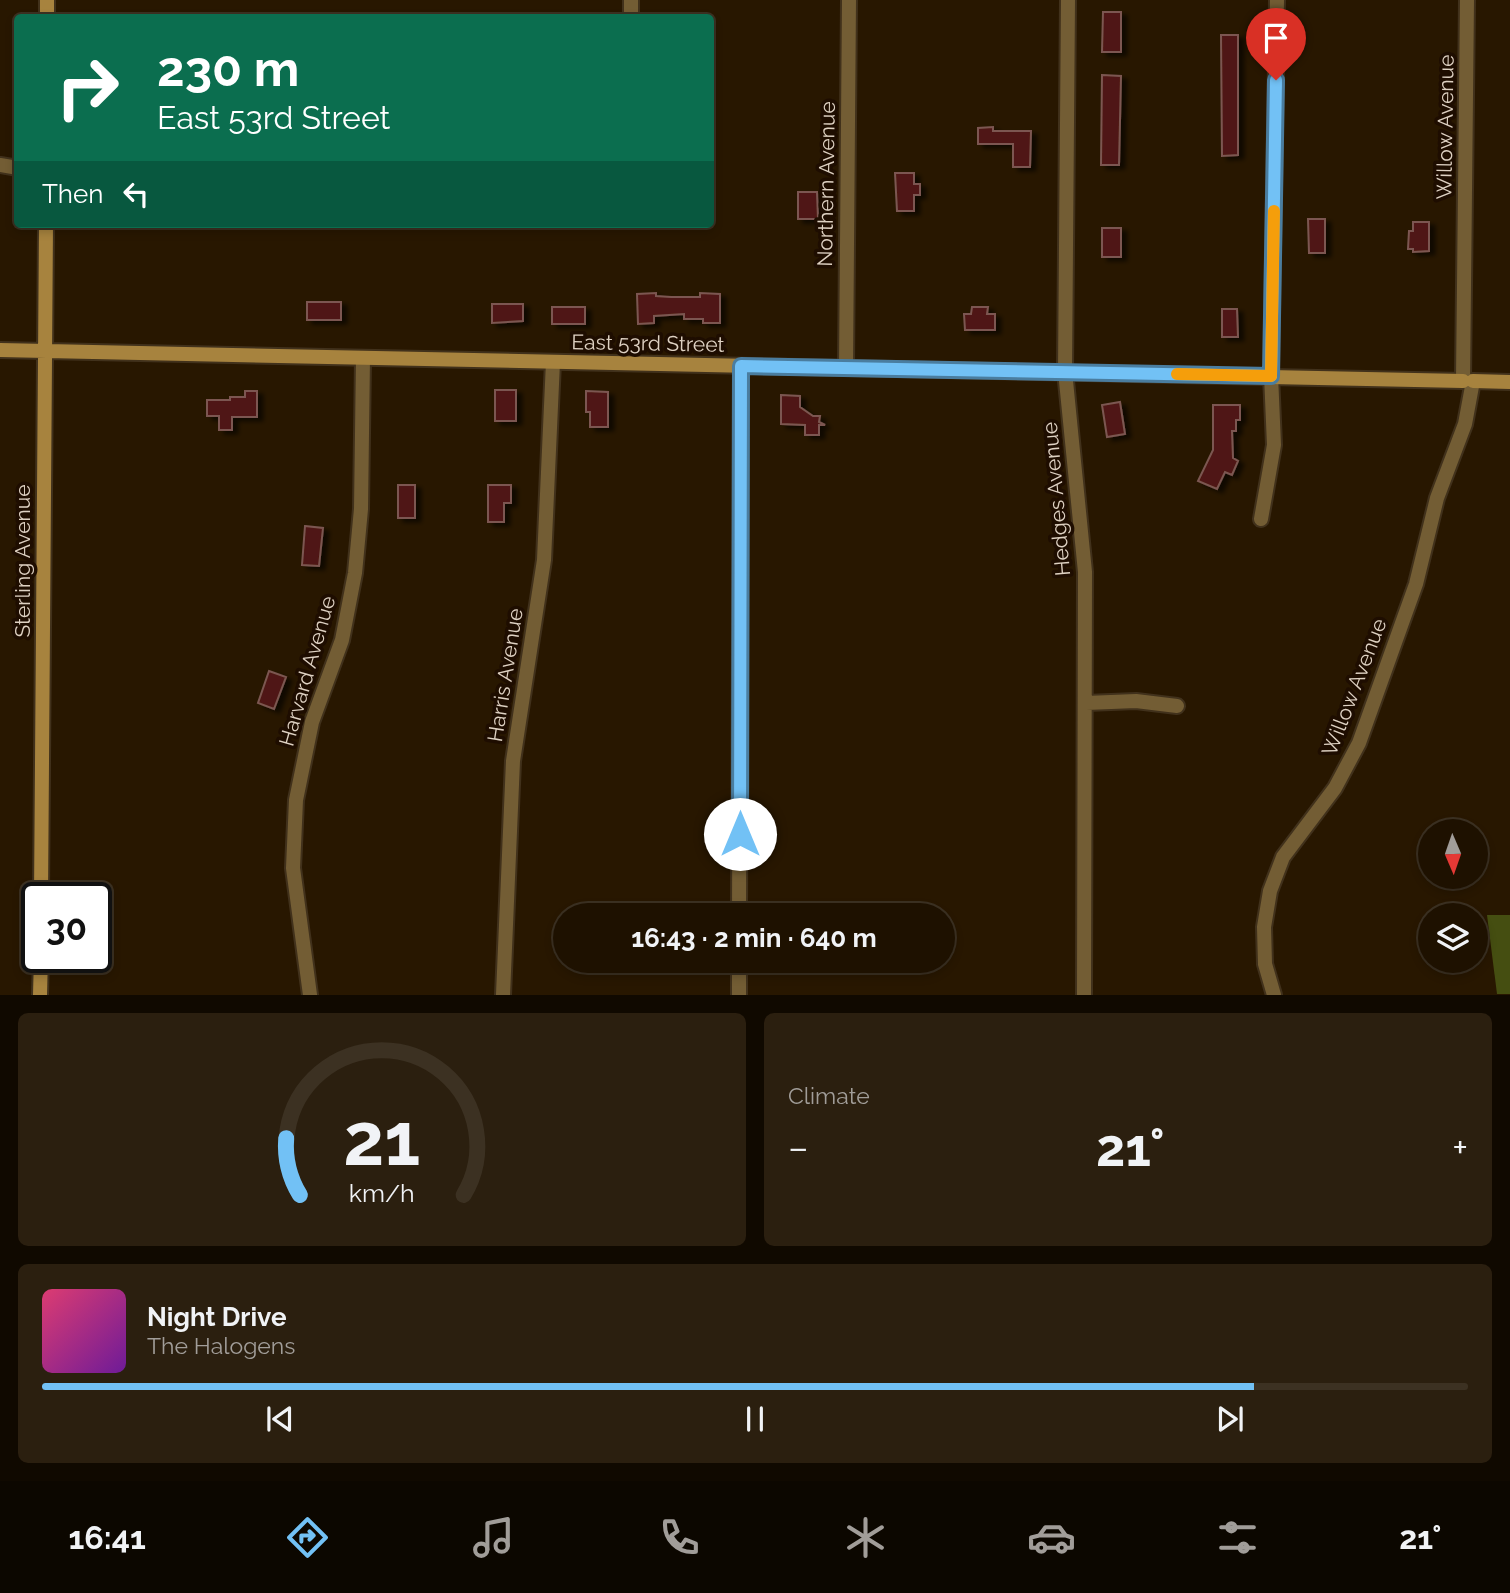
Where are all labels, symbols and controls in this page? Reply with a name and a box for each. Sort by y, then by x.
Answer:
pin [1246,8,1306,80]
icon: arrive [1257,19,1295,57]
text: 230 m [157,40,299,97]
icon: right [42,42,133,133]
street label: Willow Avenue [1431,54,1459,200]
text: East 53rd Street [157,99,390,136]
street label: Northern Avenue [812,101,840,267]
icon: left [117,175,155,213]
text: Then [42,179,103,209]
street label: East 53rd Street [571,329,725,357]
street label: Hedges Avenue [1037,421,1075,577]
street label: Sterling Avenue [10,484,35,638]
street label: Harvard Avenue [274,593,340,749]
street label: Harris Avenue [482,607,528,743]
street label: Willow Avenue [1316,615,1392,759]
position arrow [703,797,777,871]
north arrow [1418,819,1488,889]
map controls [1418,819,1488,973]
speed limit sign: 30 [21,882,112,973]
button: layers [1418,903,1488,973]
text: 16:43 · 2 min · 640 m [631,923,877,953]
text: Climate [788,1082,870,1109]
text: 21 [343,1098,421,1183]
text: 21° [1096,1117,1165,1178]
text: − [788,1125,808,1170]
text: + [1452,1125,1468,1170]
text: km/h [349,1178,415,1208]
text: Night Drive [147,1302,286,1332]
text: The Halogens [147,1332,295,1359]
icon: previous [261,1400,299,1438]
icon: pause [736,1400,774,1438]
icon: next [1211,1400,1249,1438]
icon: directions [283,1513,332,1562]
icon: music [469,1513,518,1562]
icon: phone [655,1513,704,1562]
icon: climate [841,1513,890,1562]
icon: car [1027,1513,1076,1562]
icon: filters [1213,1513,1262,1562]
text: 16:41 [69,1519,146,1556]
text: 21° [1399,1519,1441,1556]

